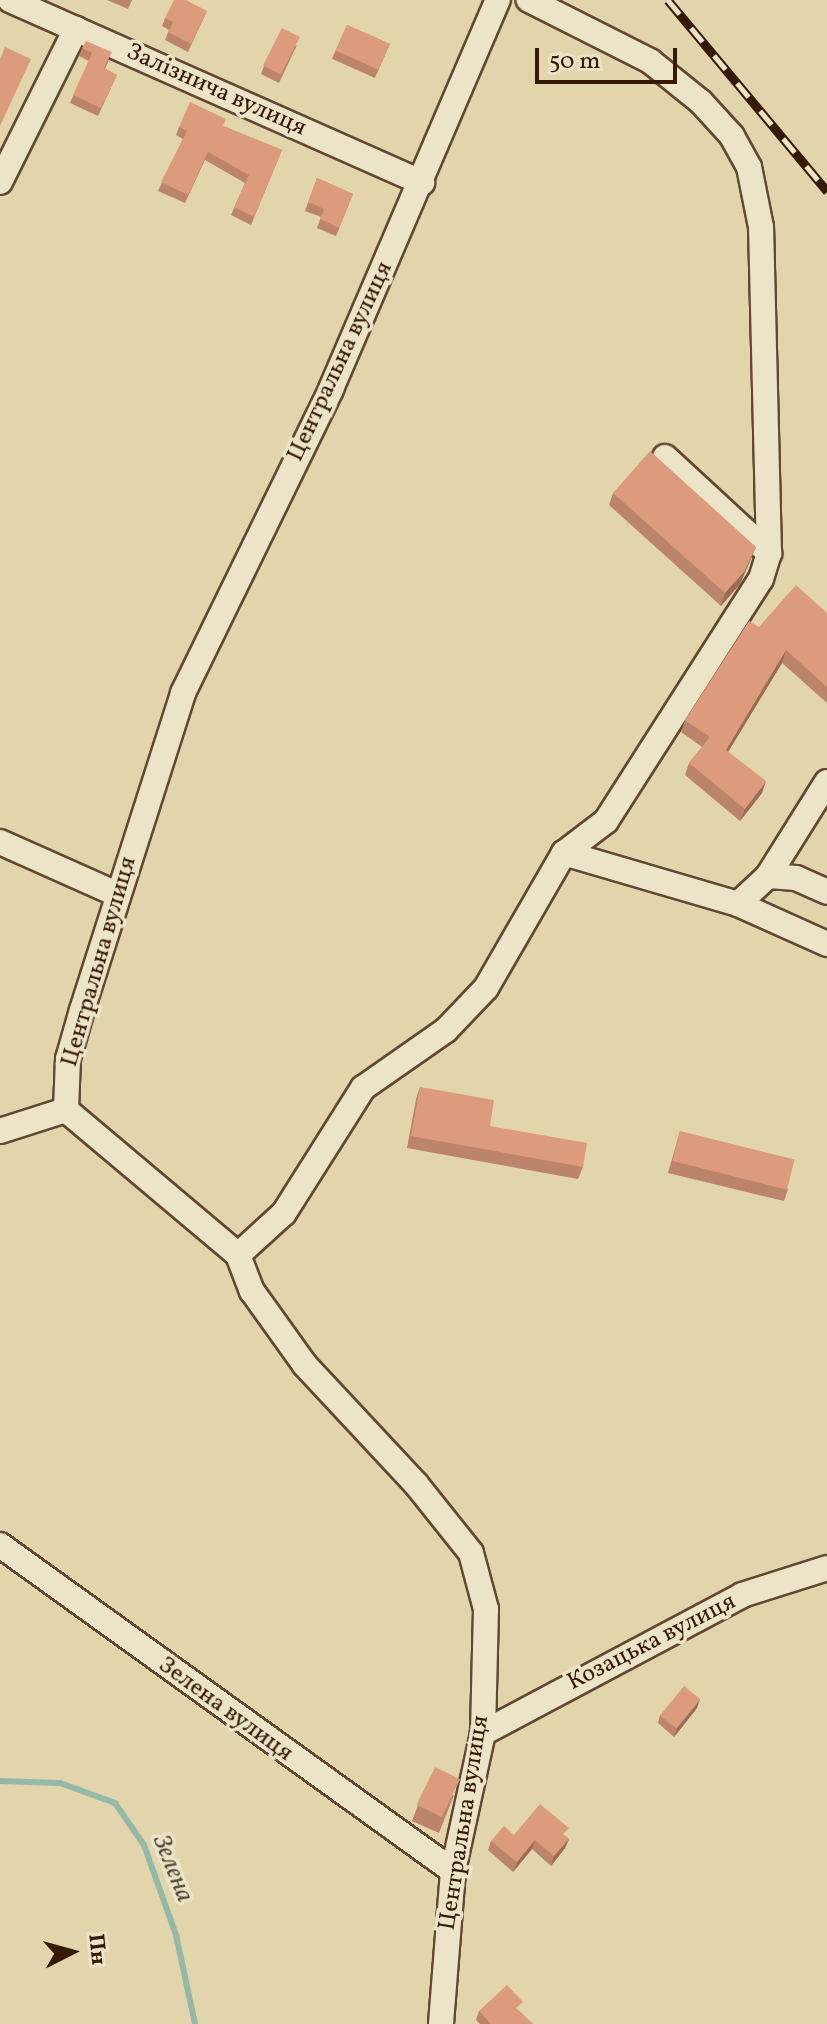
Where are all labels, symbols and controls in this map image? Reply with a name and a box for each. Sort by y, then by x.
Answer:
scale bar [539,32,681,82]
street label: Залізнича вулиця [122,38,310,144]
text: 50 m [549,45,601,79]
street label: Центральна вулиця [282,257,400,467]
street label: Центральна вулиця [56,854,144,1070]
street label: Козацька вулиця [563,1588,741,1698]
street label: Зелена вулиця [152,1651,298,1769]
street label: Центральна вулиця [434,1713,496,1933]
water label: Зелена [145,1831,199,1907]
north arrow [32,1912,112,1992]
text: Пн [79,1932,113,1967]

